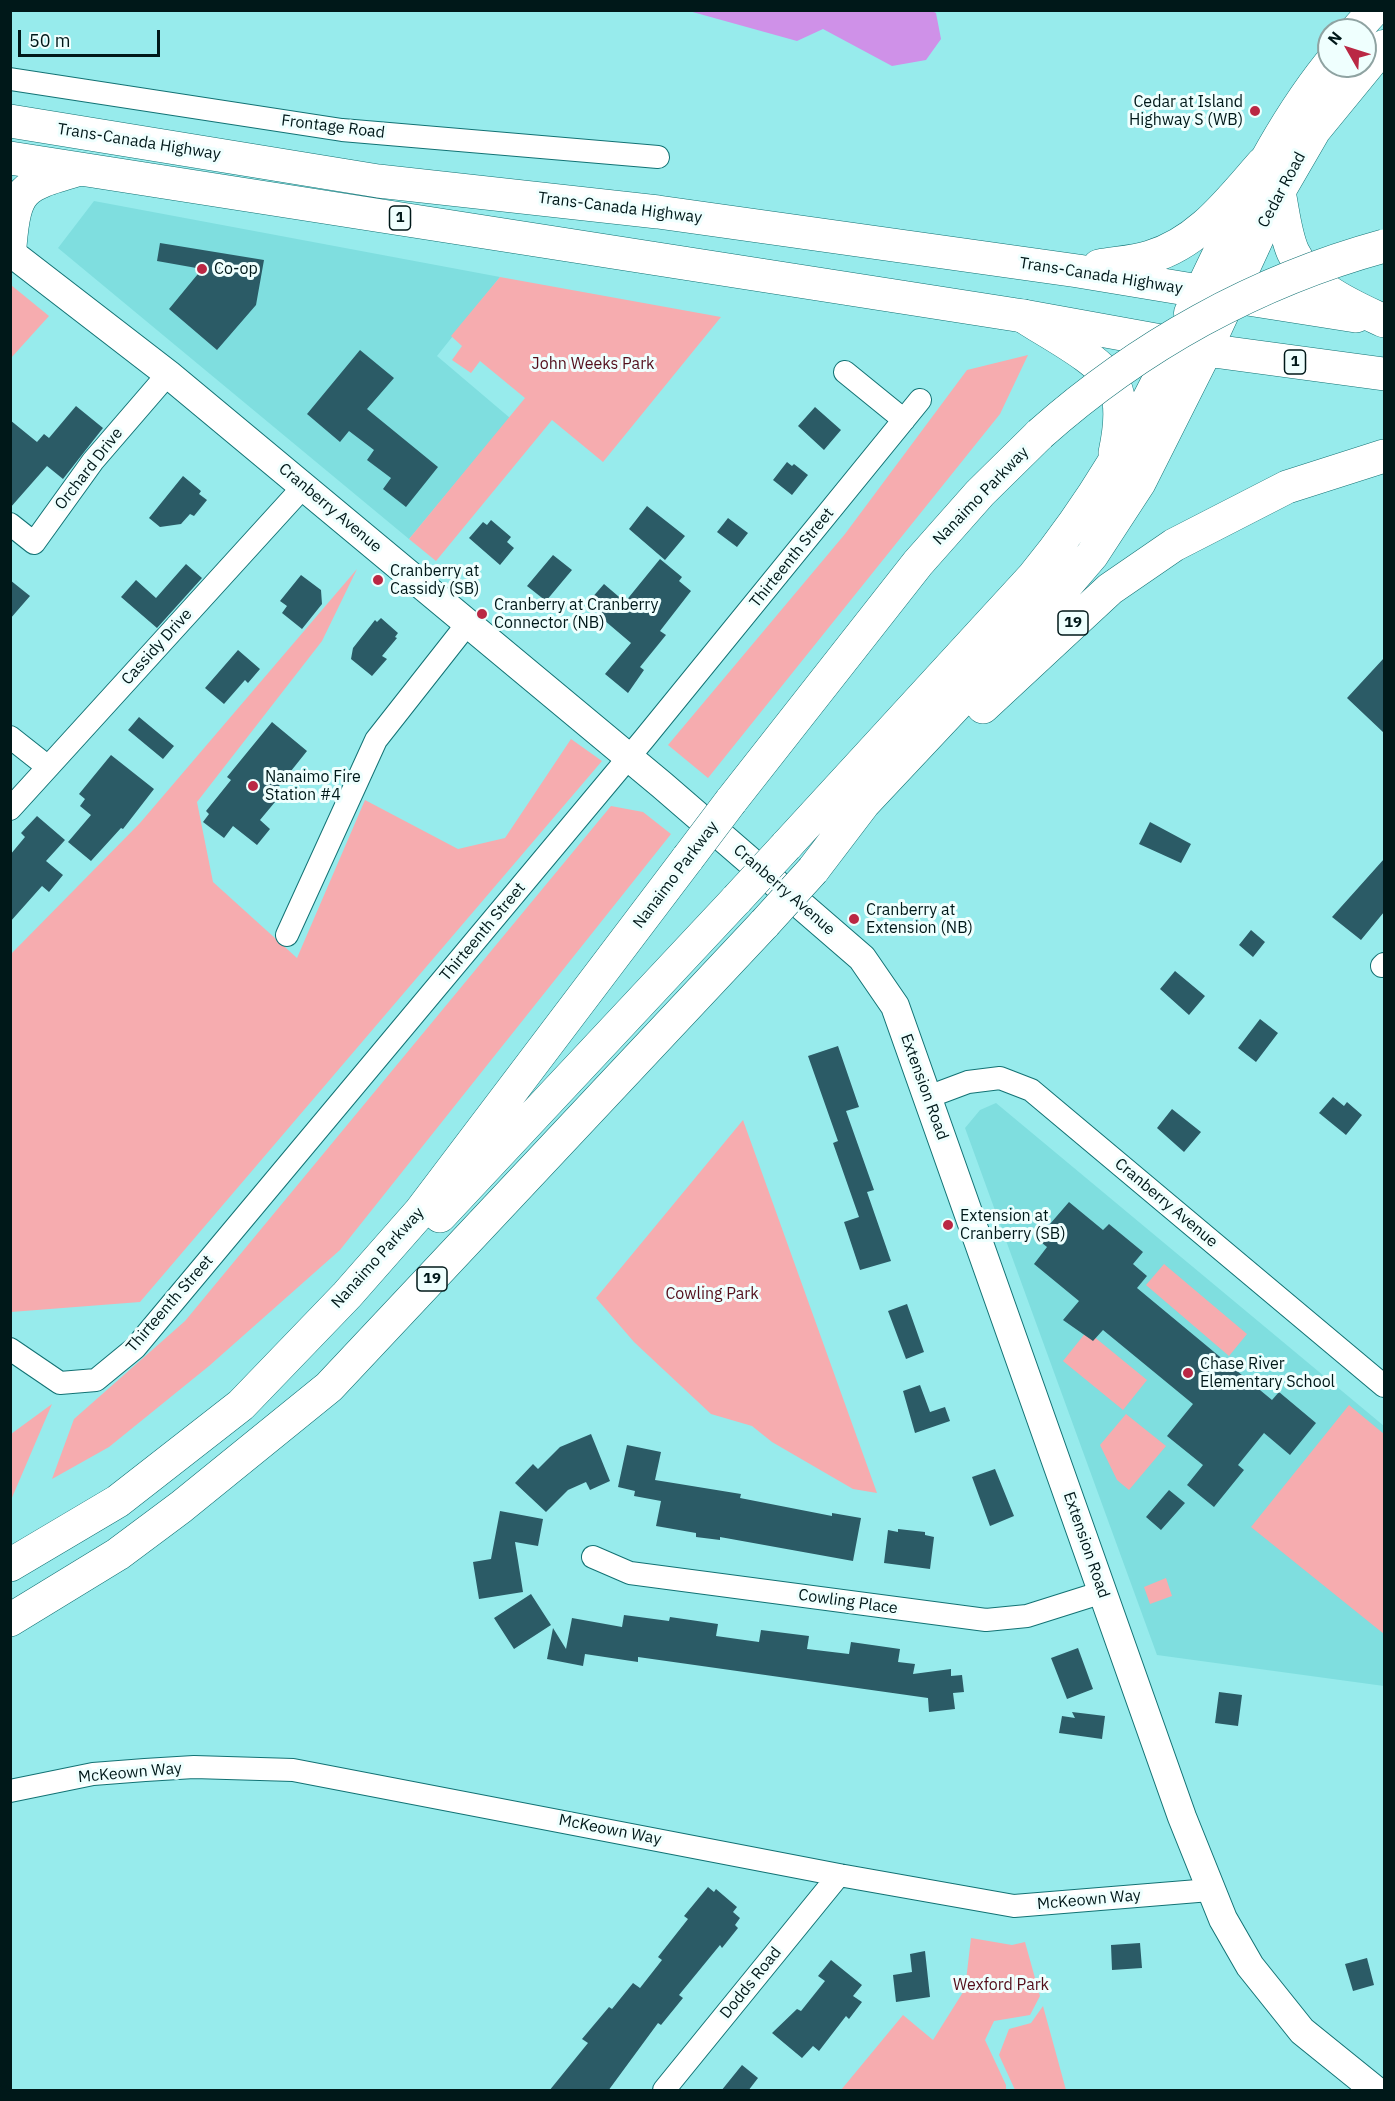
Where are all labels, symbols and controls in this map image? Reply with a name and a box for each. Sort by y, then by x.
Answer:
scale bar [21,18,164,56]
north arrow [1317,18,1377,78]
text: N [1323,27,1346,49]
text: 50 m [29,29,71,52]
place label: Cedar at Island Highway S (WB) [1129,92,1243,130]
marker: Cedar at Island Highway S (WB) [1248,104,1262,118]
street label: Frontage Road [280,111,386,143]
street label: Trans-Canada Highway [56,120,222,164]
street label: Cedar Road [1254,149,1310,231]
street label: Trans-Canada Highway [537,188,703,228]
road number: 1 [390,206,410,230]
street label: Trans-Canada Highway [1018,254,1184,298]
place label: Co-op [214,259,258,279]
marker: Co-op [195,262,209,276]
road number: 1 [1284,350,1306,374]
park label: John Weeks Park [532,354,654,374]
street label: Orchard Drive [51,424,127,514]
street label: Nanaimo Parkway [929,443,1033,549]
street label: Cranberry Avenue [275,459,385,557]
street label: Thirteenth Street [746,504,838,612]
place label: Cranberry at Cassidy (SB) [390,561,479,599]
marker: Cranberry at Cassidy (SB) [371,573,385,587]
place label: Cranberry at Cranberry Connector (NB) [494,595,658,633]
street label: Cassidy Drive [118,605,196,689]
marker: Cranberry at Cranberry Connector (NB) [475,607,489,621]
road number: 19 [1058,611,1088,635]
place label: Nanaimo Fire Station #4 [265,767,361,805]
marker: Nanaimo Fire Station #4 [246,779,260,793]
street label: Nanaimo Parkway [629,818,723,932]
street label: Cranberry Avenue [729,841,839,939]
street label: Thirteenth Street [436,879,530,985]
place label: Cranberry at Extension (NB) [866,900,973,938]
marker: Cranberry at Extension (NB) [847,912,861,926]
street label: Extension Road [896,1031,952,1143]
street label: Cranberry Avenue [1111,1154,1221,1252]
street label: Nanaimo Parkway [328,1204,428,1312]
place label: Extension at Cranberry (SB) [960,1206,1066,1244]
marker: Extension at Cranberry (SB) [941,1218,955,1232]
street label: Thirteenth Street [122,1251,218,1357]
road number: 19 [417,1267,447,1291]
park label: Cowling Park [665,1284,759,1304]
place label: Chase River Elementary School [1200,1354,1335,1392]
marker: Chase River Elementary School [1181,1366,1195,1380]
street label: Extension Road [1059,1489,1113,1601]
street label: Cowling Place [797,1586,899,1618]
street label: McKeown Way [77,1759,183,1787]
street label: McKeown Way [557,1811,663,1849]
street label: McKeown Way [1036,1886,1142,1914]
street label: Dodds Road [716,1943,786,2023]
park label: Wexford Park [953,1975,1049,1995]

